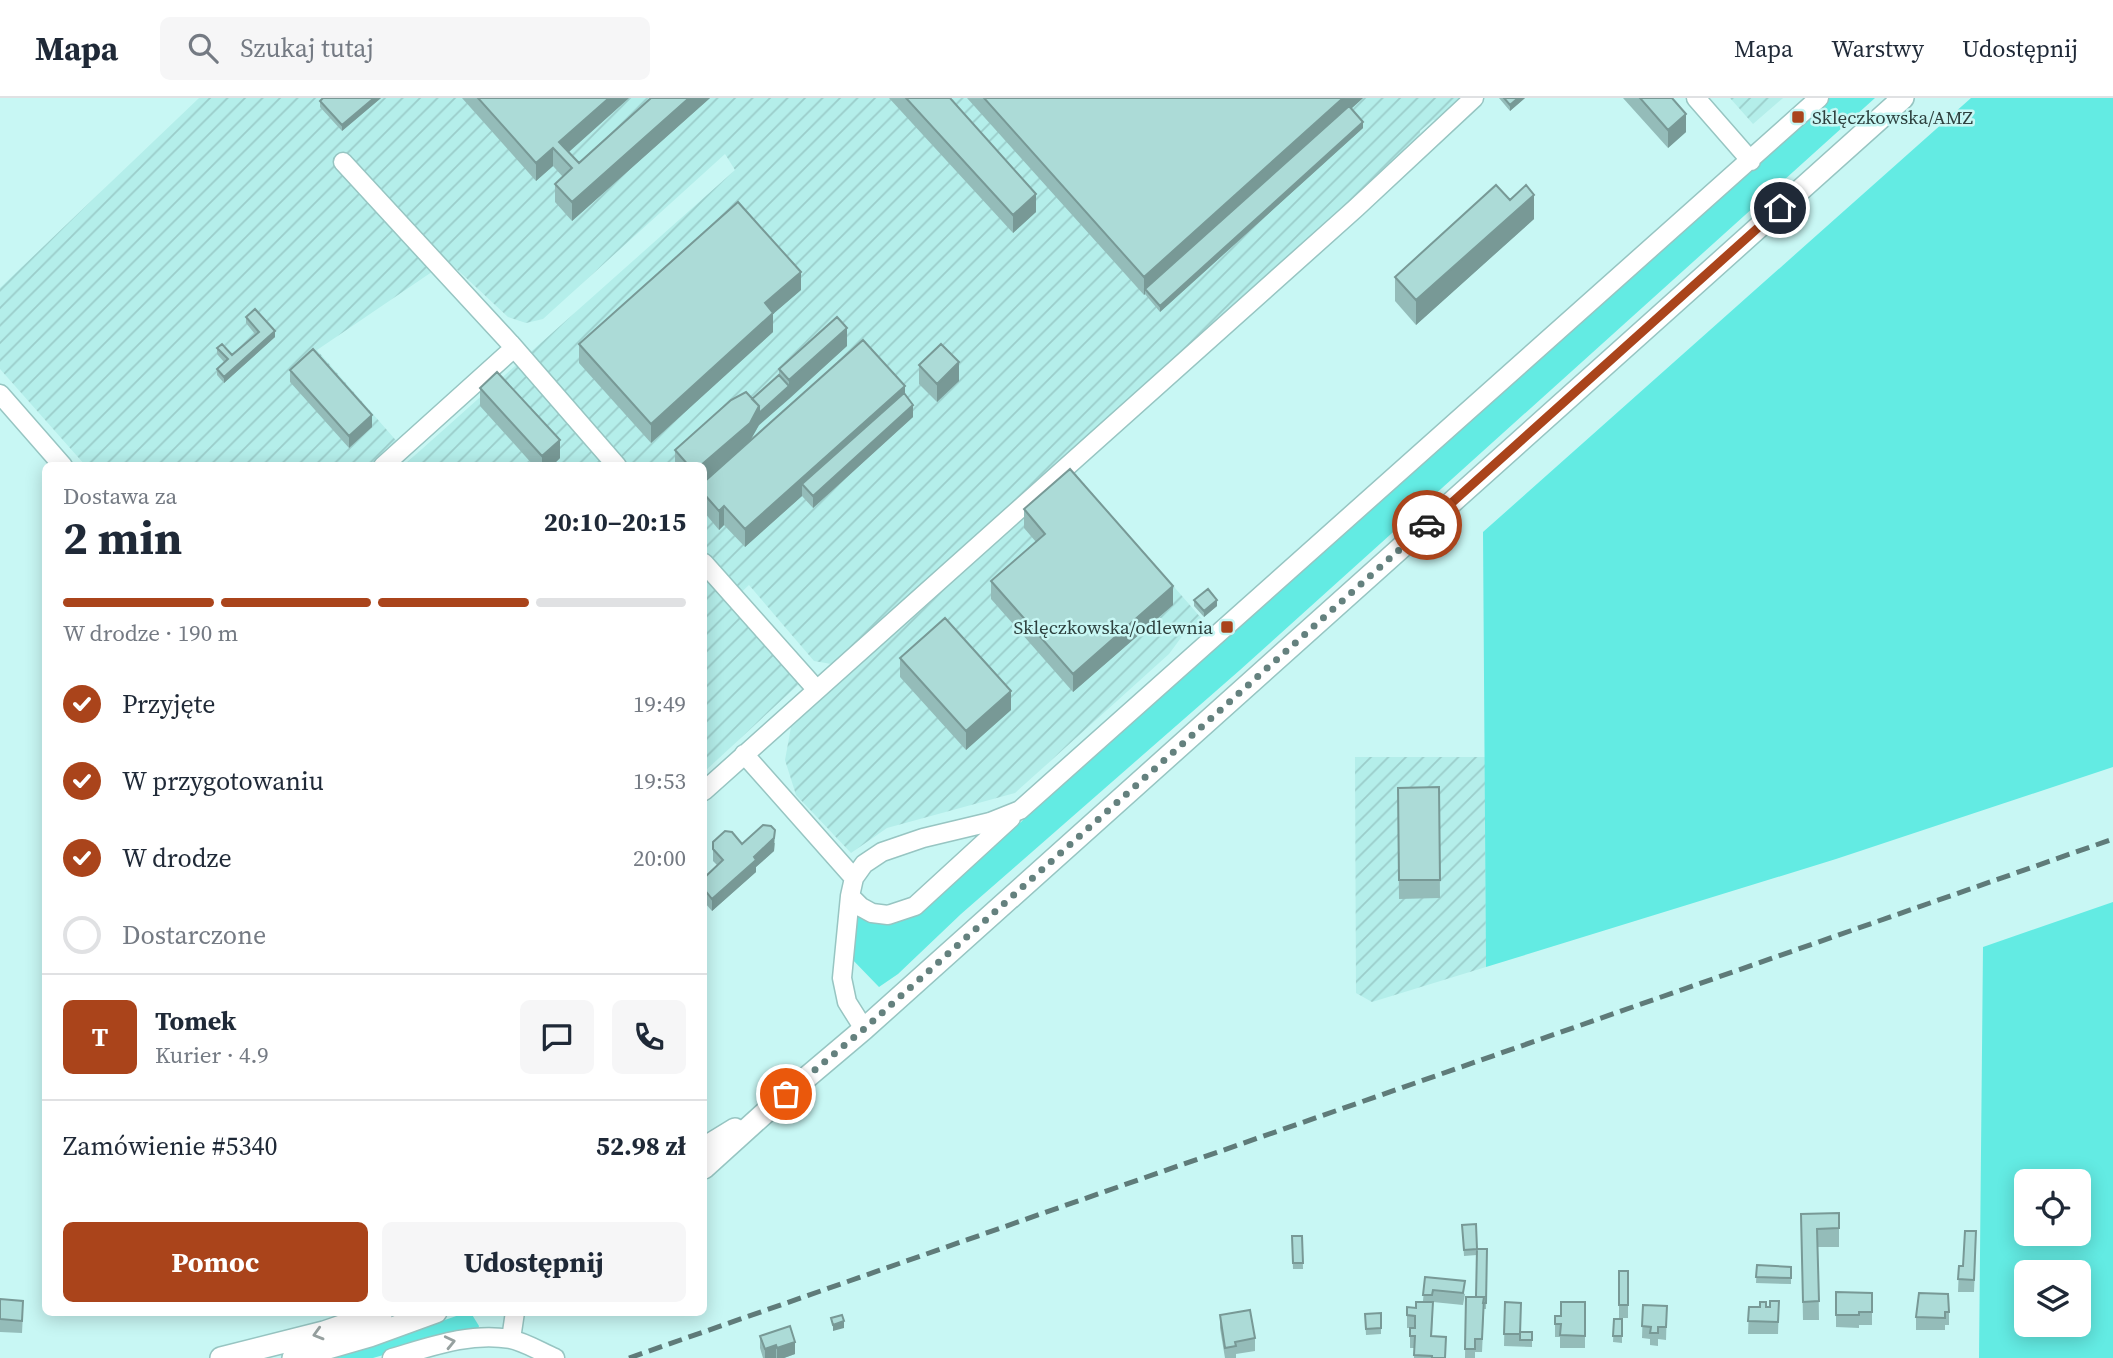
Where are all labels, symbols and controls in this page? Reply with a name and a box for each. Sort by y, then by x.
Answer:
search box [160,17,650,80]
text: Mapa [35,26,118,71]
icon: search [184,29,222,67]
text: Szukaj tutaj [240,30,374,66]
text: Mapa [1734,32,1793,65]
text: Warstwy [1831,32,1924,65]
text: Udostępnij [1962,32,2078,65]
place label: Sklęczkowska/AMZ [1812,104,1974,130]
marker: Sklęczkowska/AMZ [1790,109,1806,125]
pin [1750,178,1810,238]
icon: home [1761,189,1799,227]
text: Dostawa za [63,480,177,512]
courier [1392,490,1462,560]
text: 20:10–20:15 [544,504,686,540]
text: 2 min [63,506,182,569]
icon: car [1408,506,1446,544]
place label: Sklęczkowska/odlewnia [1013,614,1213,640]
text: W drodze · 190 m [63,617,238,649]
marker: Sklęczkowska/odlewnia [1219,619,1235,635]
icon: check [63,685,101,723]
text: Przyjęte [122,686,215,722]
text: 19:49 [633,688,686,720]
icon: check [63,762,101,800]
text: W przygotowaniu [122,763,324,799]
text: 19:53 [633,765,686,797]
icon: check [63,839,101,877]
text: W drodze [122,840,232,876]
text: 20:00 [633,842,686,874]
text: Dostarczone [122,917,266,953]
button: chat [520,1000,594,1074]
button: phone [612,1000,686,1074]
text: Tomek [155,1003,236,1039]
text: T [92,1019,108,1055]
text: Kurier · 4.9 [155,1039,269,1071]
pin [756,1064,816,1124]
icon: bag [767,1075,805,1113]
text: Zamówienie #5340 [63,1128,278,1164]
text: 52.98 zł [596,1128,686,1164]
map controls [2014,1169,2091,1337]
button: locate [2014,1169,2091,1246]
button: Pomoc [63,1222,368,1302]
button: Udostępnij [382,1222,686,1302]
button: layers [2014,1260,2091,1337]
one-way arrow [312,1326,324,1340]
one-way arrow [444,1335,456,1350]

